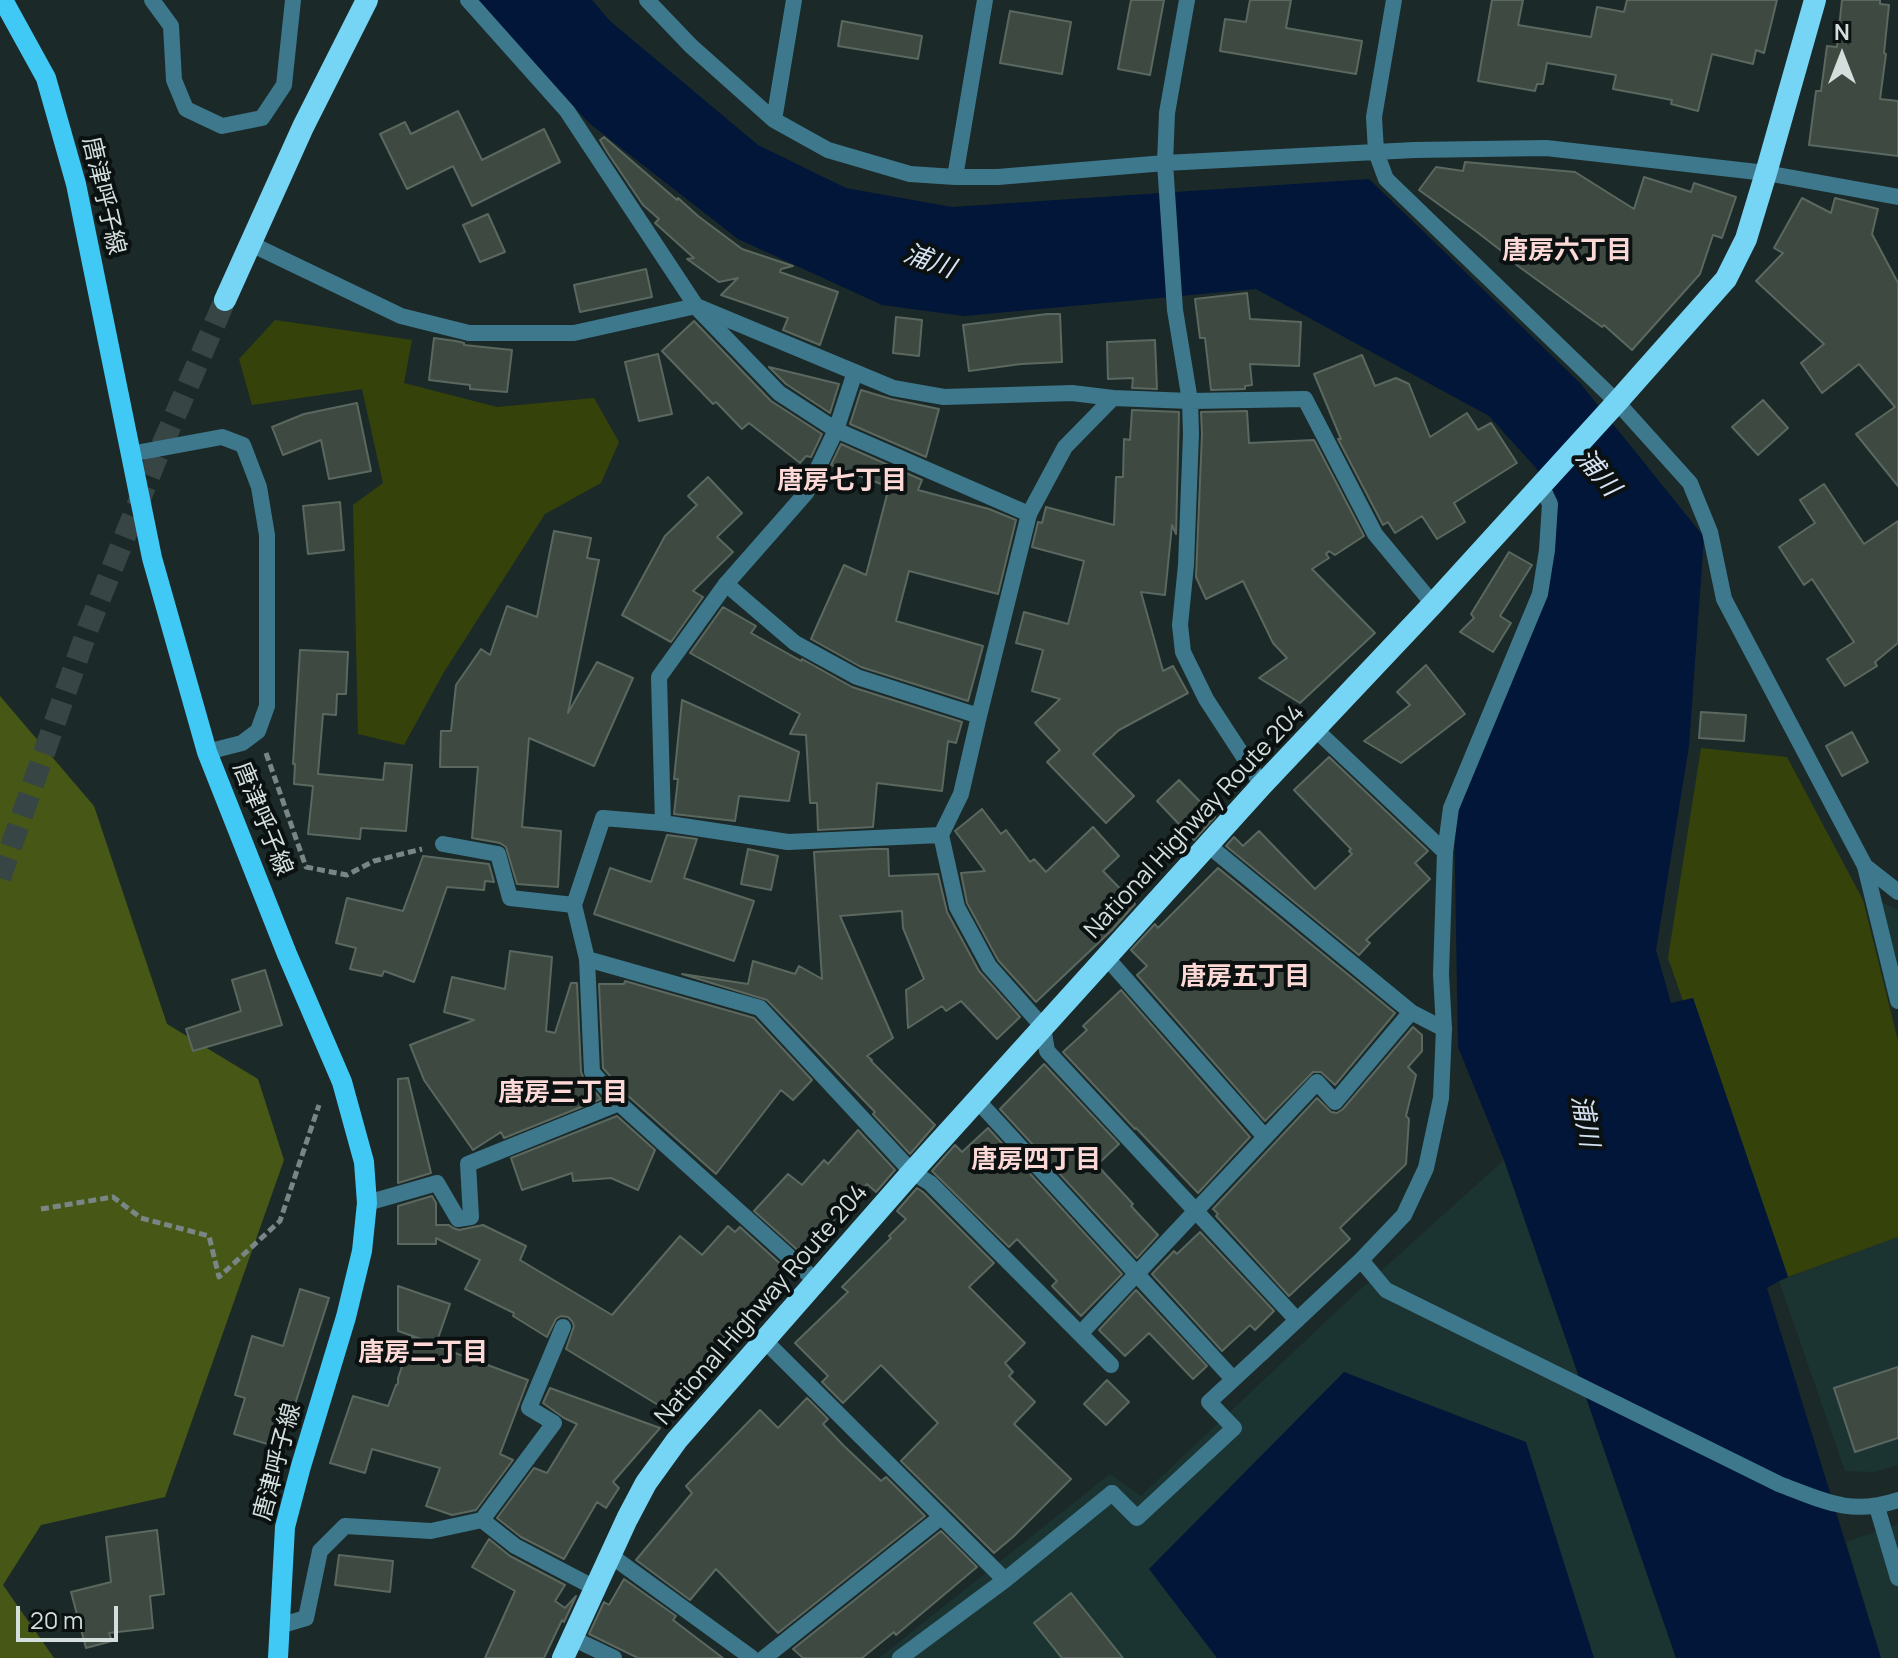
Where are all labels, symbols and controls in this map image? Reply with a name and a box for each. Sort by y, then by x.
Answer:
north arrow [1802,16,1882,96]
text: N [1834,17,1850,47]
street label: 唐津呼子線 [75,134,131,258]
district label: 唐房六丁目 [1502,236,1632,268]
water label: 浦川 [899,238,959,286]
water label: 浦川 [1568,443,1626,503]
district label: 唐房七丁目 [777,466,907,498]
street label: National Highway Route 204 [1079,699,1311,945]
street label: 唐津呼子線 [226,758,298,880]
district label: 唐房五丁目 [1180,962,1310,994]
district label: 唐房三丁目 [498,1078,628,1110]
water label: 浦川 [1564,1093,1604,1149]
district label: 唐房四丁目 [971,1145,1101,1177]
street label: National Highway Route 204 [650,1179,874,1431]
district label: 唐房二丁目 [358,1338,488,1370]
street label: 唐津呼子線 [249,1400,307,1524]
scale bar [20,1590,122,1640]
text: 20 m [30,1603,83,1636]

